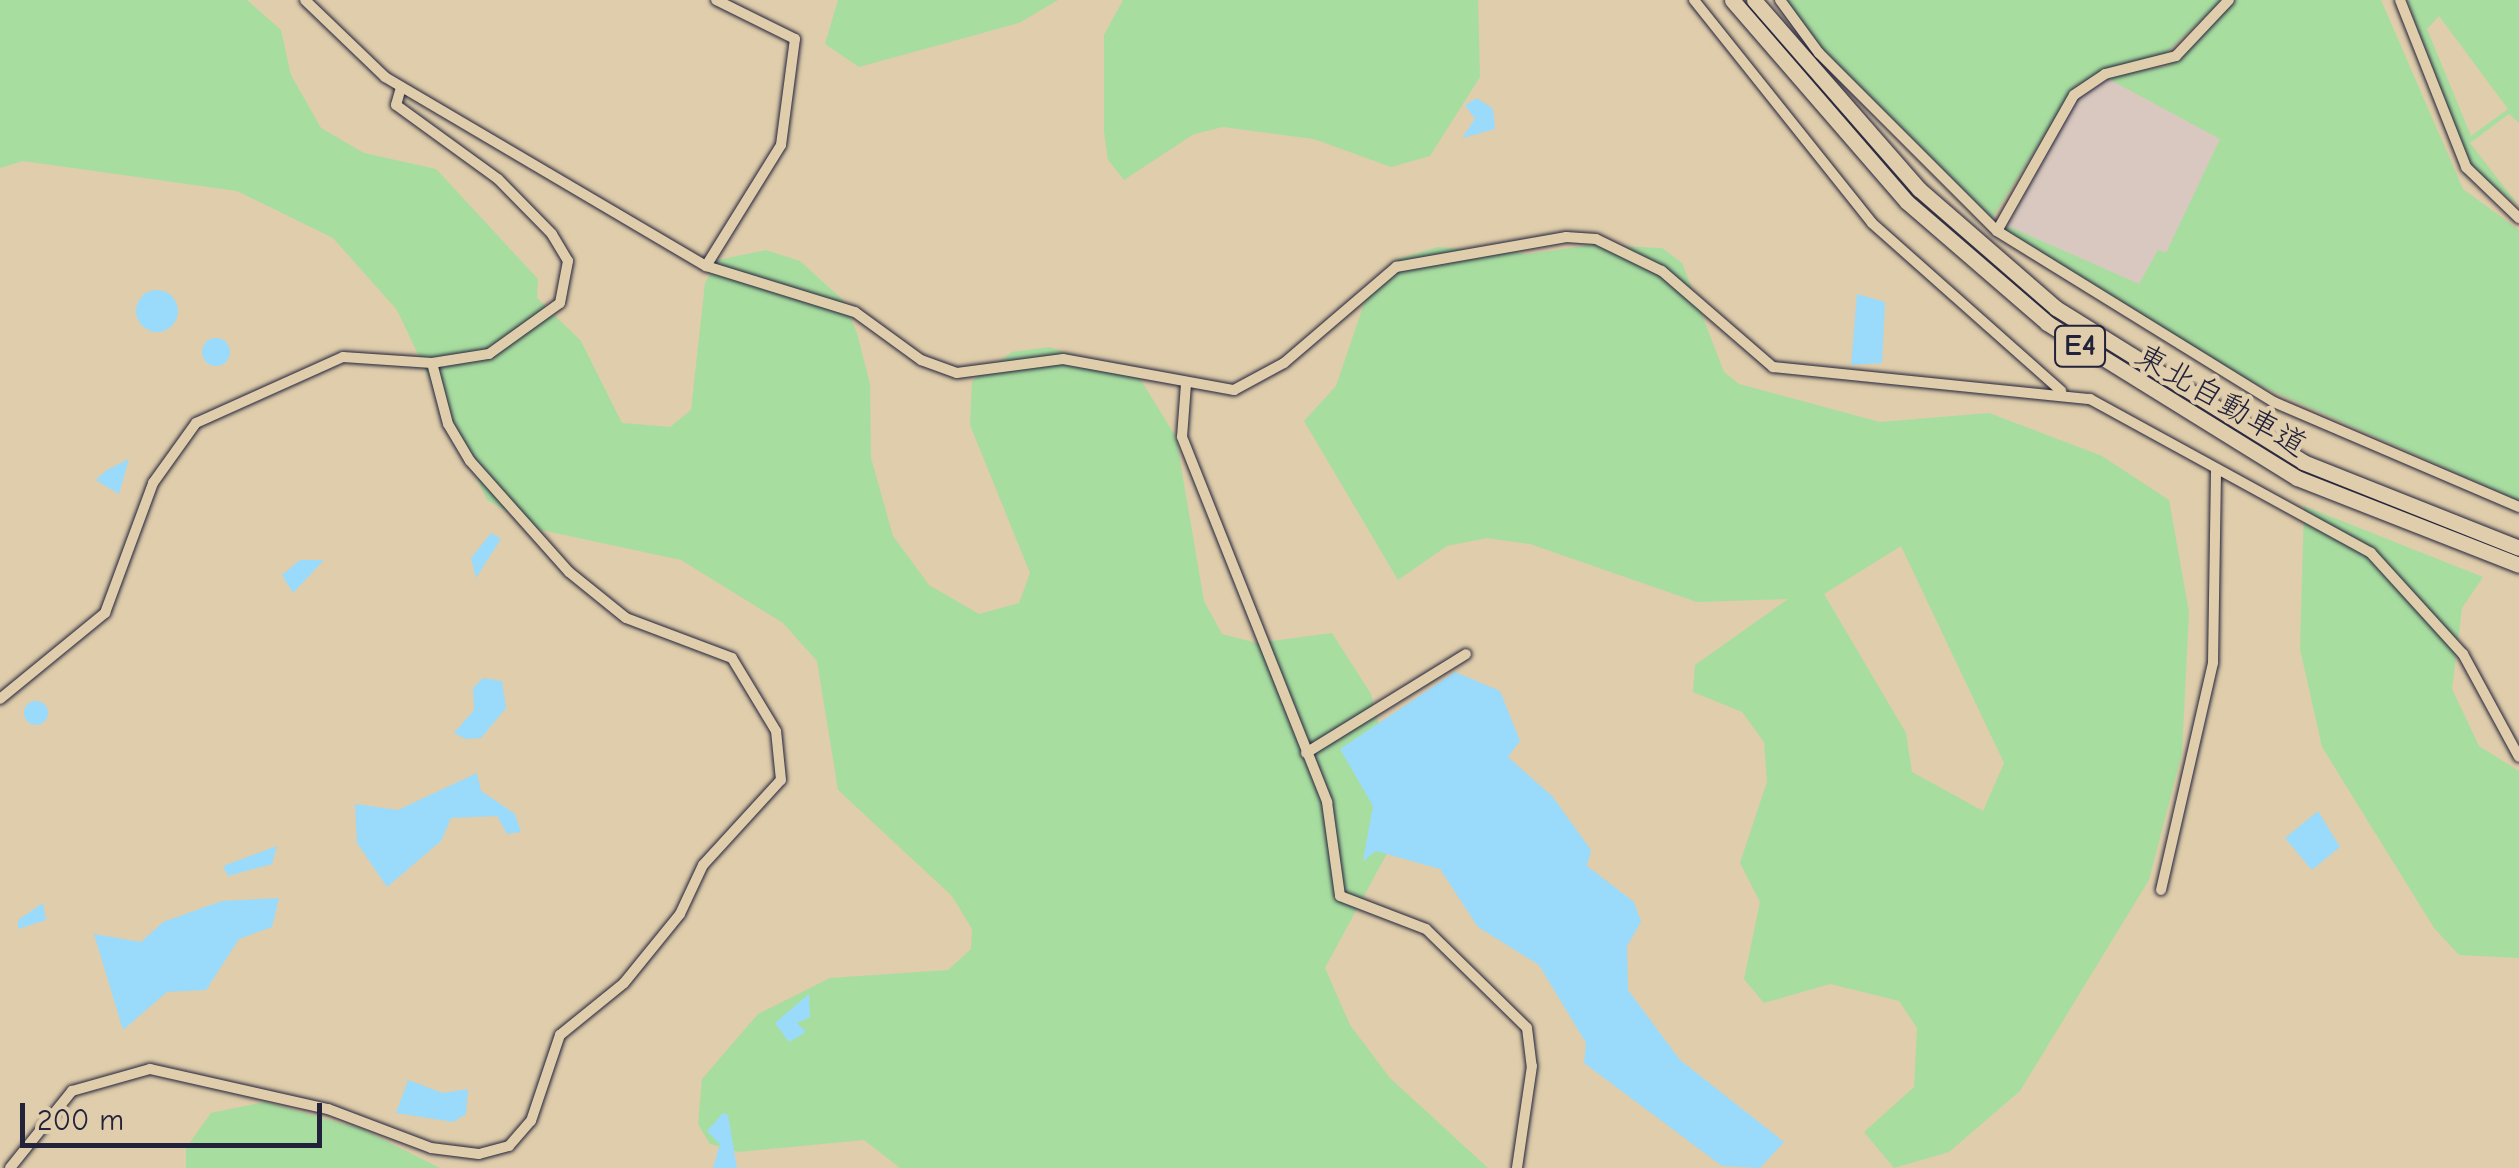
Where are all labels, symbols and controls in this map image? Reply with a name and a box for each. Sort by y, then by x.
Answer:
road number: E4 [2052,321,2108,371]
street label: 東北自動車道 [2128,336,2314,466]
scale bar [25,1083,328,1145]
text: 200 m [37,1103,124,1138]

